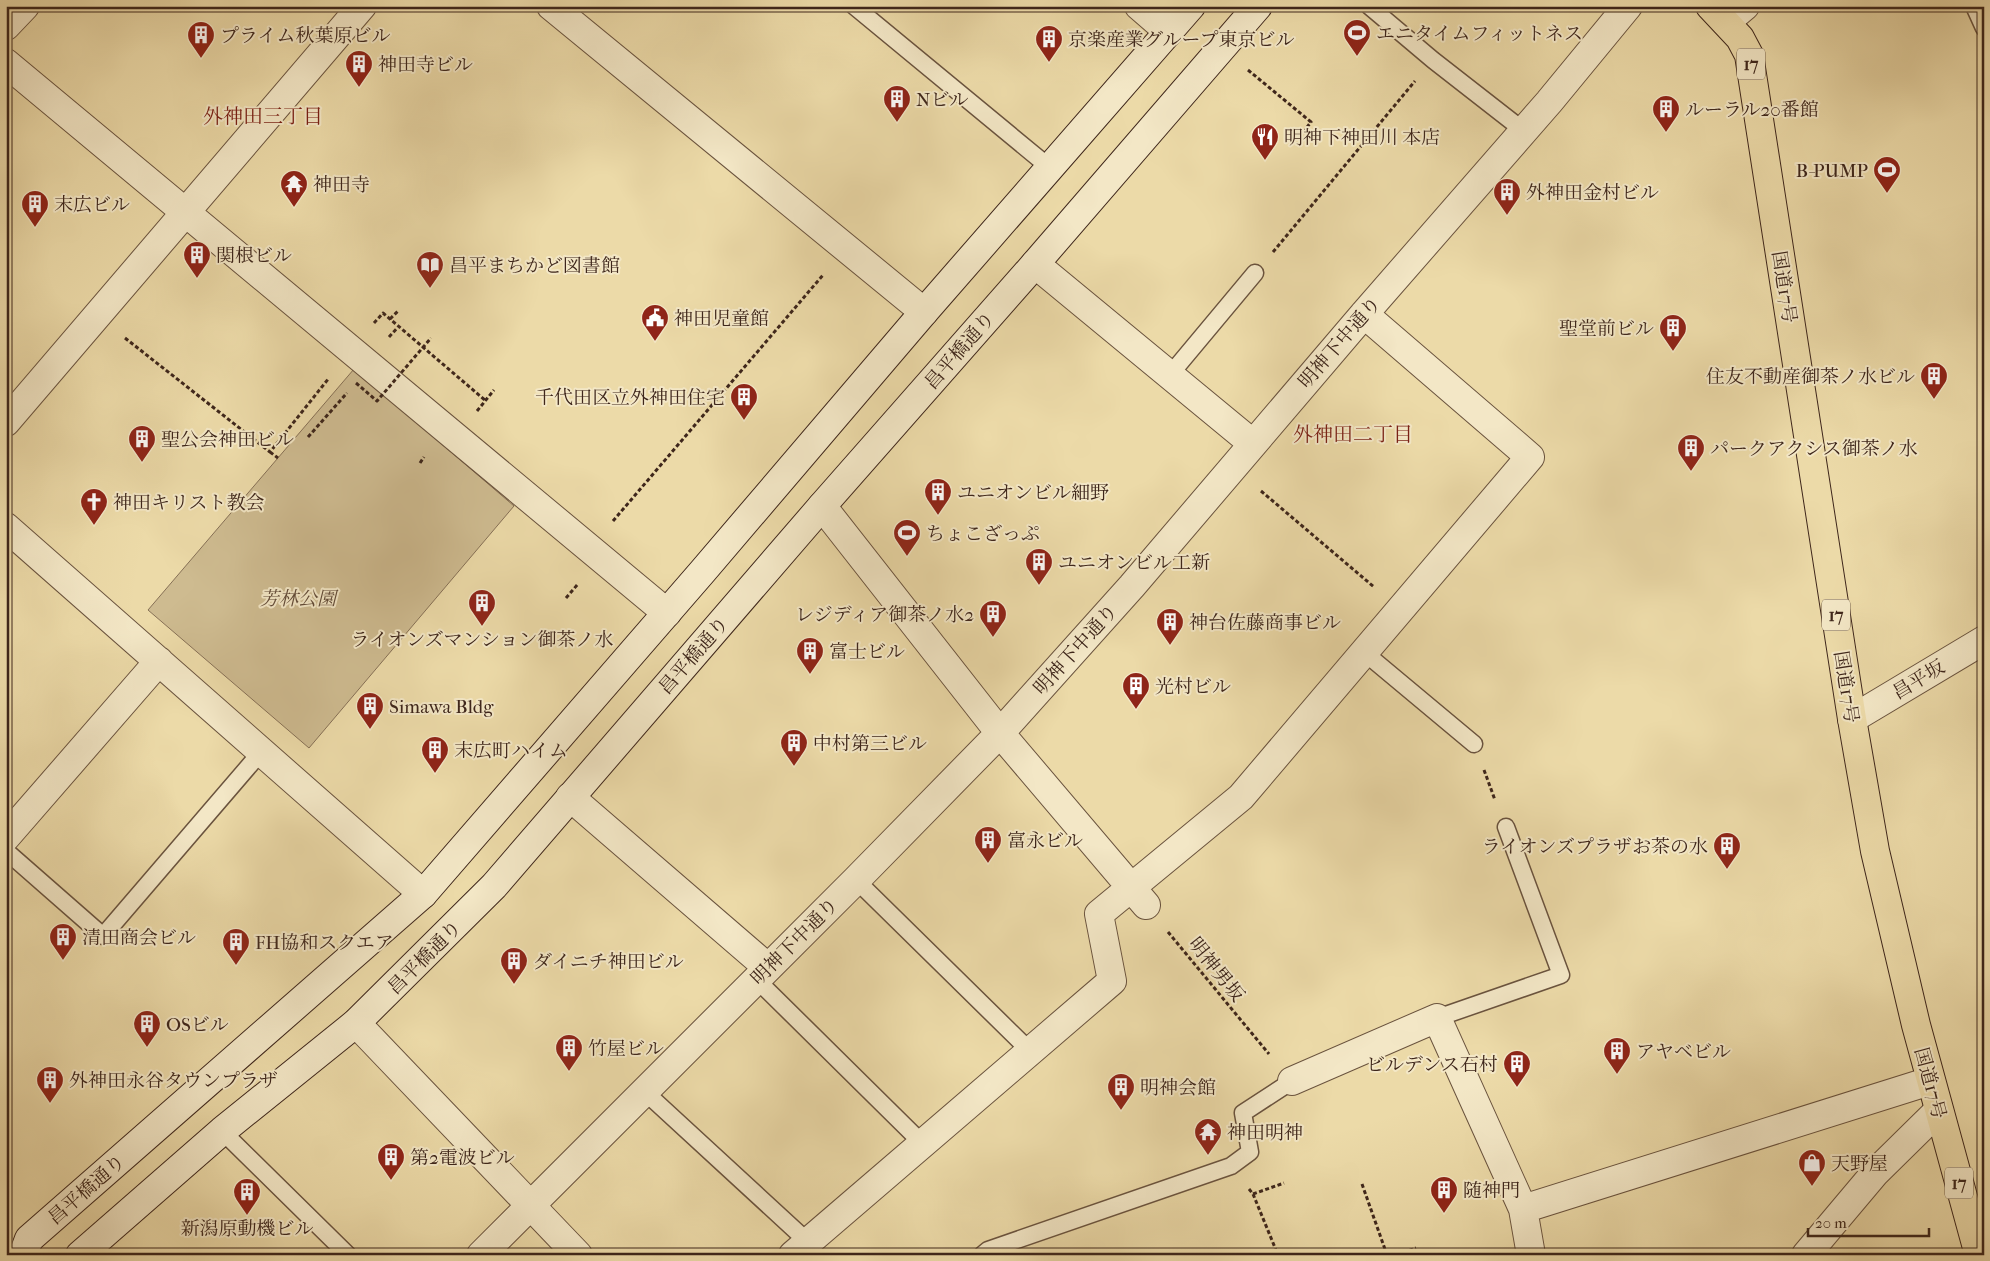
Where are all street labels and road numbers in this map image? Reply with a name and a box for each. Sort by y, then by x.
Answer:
road number: 17 [1737,49,1765,80]
street label: 国道17号 [1767,249,1801,325]
street label: 明神下中通り [1294,292,1385,393]
street label: 昌平橋通り [920,308,999,394]
street label: 明神下中通り [1029,600,1122,699]
road number: 17 [1822,600,1850,630]
street label: 昌平橋通り [654,613,733,699]
street label: 国道17号 [1829,649,1863,725]
street label: 昌平坂 [1888,656,1949,704]
street label: 明神下中通り [747,894,843,990]
street label: 昌平橋通り [383,916,466,999]
street label: 明神男坂 [1184,933,1249,1006]
street label: 国道17号 [1910,1045,1950,1121]
street label: 昌平橋通り [44,1150,130,1229]
road number: 17 [1945,1168,1973,1198]

